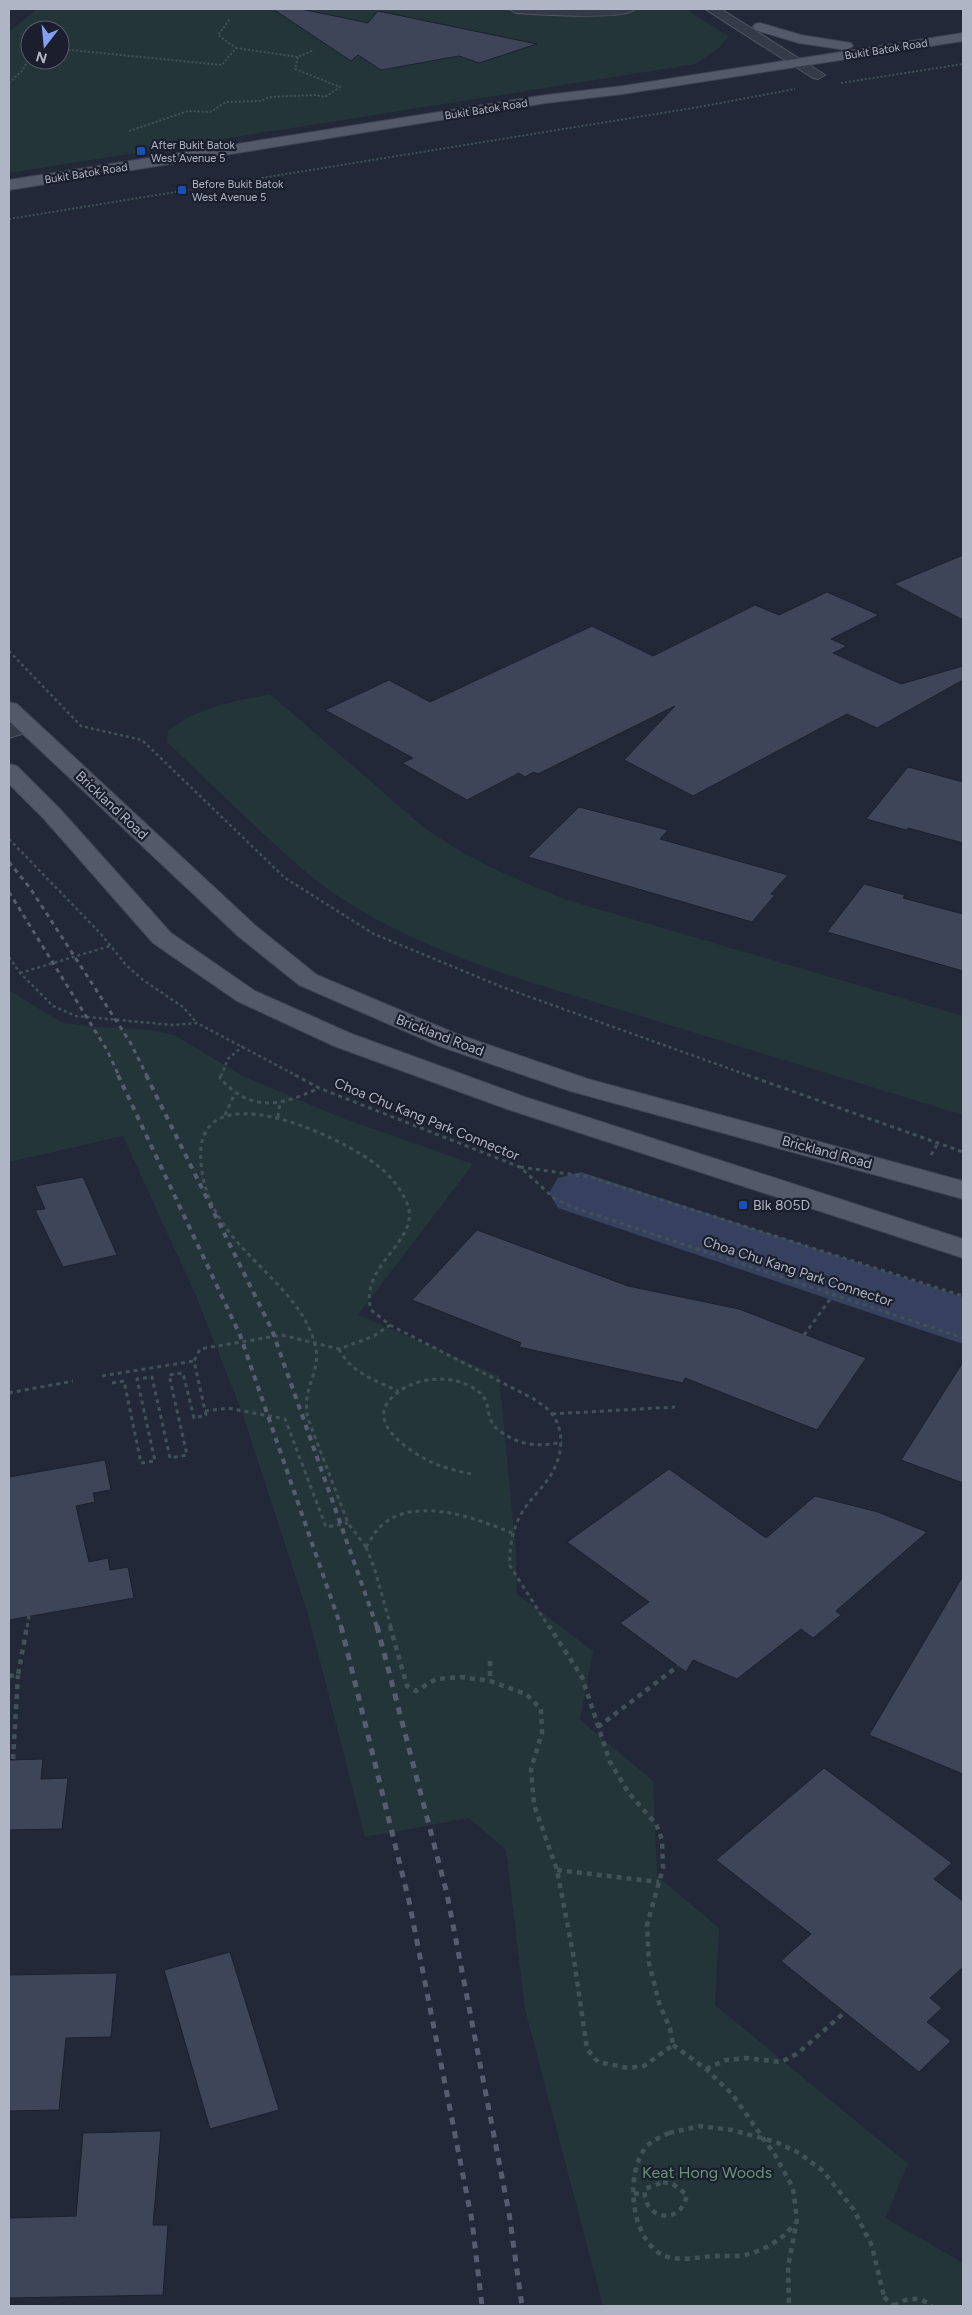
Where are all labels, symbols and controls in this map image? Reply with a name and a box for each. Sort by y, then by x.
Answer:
north arrow [20,20,70,70]
street label: Bukit Batok Road [844,37,929,62]
text: N [34,47,49,67]
street label: Bukit Batok Road [444,97,529,122]
place label: After Bukit Batok West Avenue 5 [151,139,236,165]
marker: After Bukit Batok West Avenue 5 [135,145,147,157]
street label: Bukit Batok Road [44,161,129,186]
place label: Before Bukit Batok West Avenue 5 [192,178,284,204]
marker: Before Bukit Batok West Avenue 5 [176,184,188,196]
street label: Brickland Road [72,767,151,843]
street label: Brickland Road [393,1011,486,1060]
street label: Choa Chu Kang Park Connector [332,1074,522,1165]
street label: Brickland Road [780,1132,874,1173]
place label: Blk 805D [753,1197,810,1214]
marker: Blk 805D [737,1199,749,1211]
street label: Choa Chu Kang Park Connector [701,1233,895,1310]
park label: Keat Hong Woods [642,2163,772,2182]

